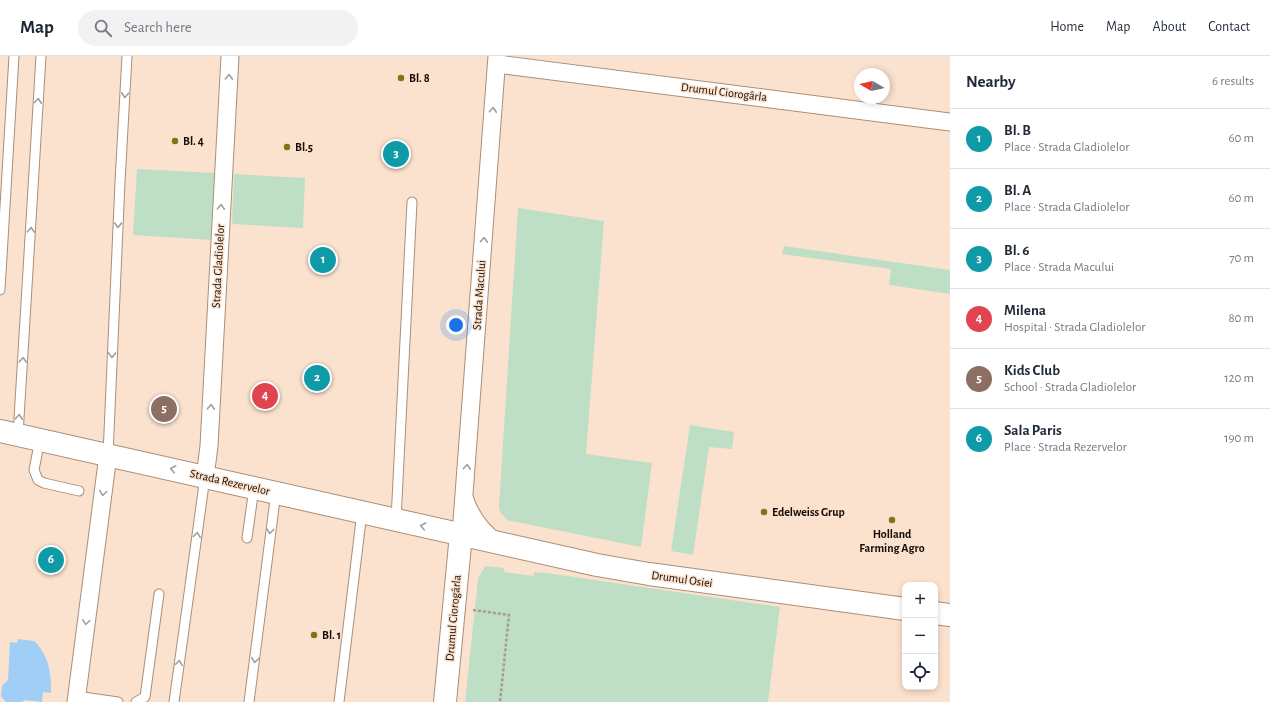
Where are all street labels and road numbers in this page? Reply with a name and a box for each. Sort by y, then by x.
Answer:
street label: Drumul Ciorogârla [680,81,768,103]
street label: Strada Gladiolelor [210,224,226,308]
street label: Strada Macului [471,260,487,330]
street label: Strada Rezervelor [189,467,271,497]
street label: Drumul Osiei [651,569,713,589]
street label: Drumul Ciorogârla [443,574,463,662]

